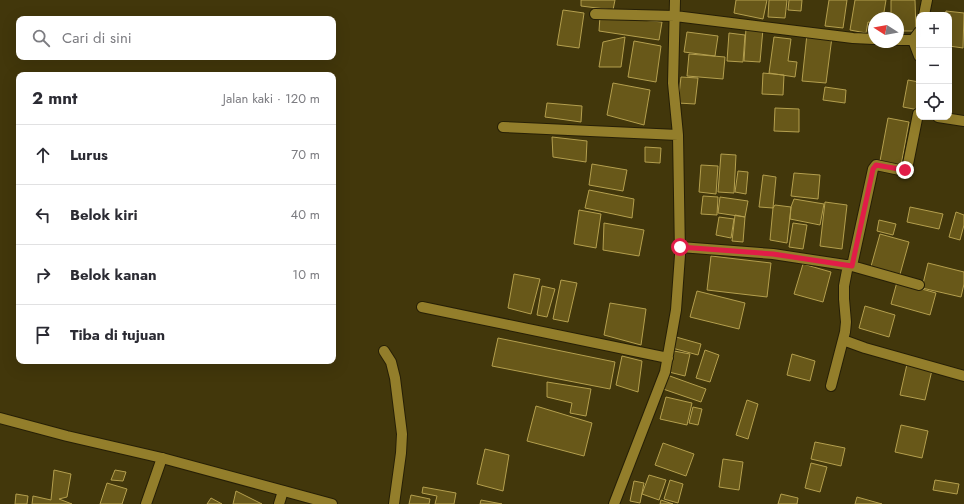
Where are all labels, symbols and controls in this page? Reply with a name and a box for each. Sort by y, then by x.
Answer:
north arrow [868,12,904,48]
map controls [916,12,952,120]
button: + [916,12,952,48]
search box [16,16,336,60]
icon: search [30,27,52,49]
text: Cari di sini [62,27,132,49]
button: − [916,48,952,84]
button: locate [916,84,952,120]
text: 2 mnt [32,86,77,110]
text: Jalan kaki · 120 m [223,89,320,108]
icon: ahead [32,144,54,166]
text: Lurus [70,144,108,166]
text: 70 m [291,145,320,164]
route end [896,161,914,179]
icon: left [32,204,54,226]
text: Belok kiri [70,204,138,226]
text: 40 m [291,205,320,224]
route start [671,238,689,256]
icon: right [32,264,54,286]
text: Belok kanan [70,264,157,286]
text: 10 m [292,265,320,284]
icon: arrive [32,324,54,346]
text: Tiba di tujuan [70,324,165,346]

